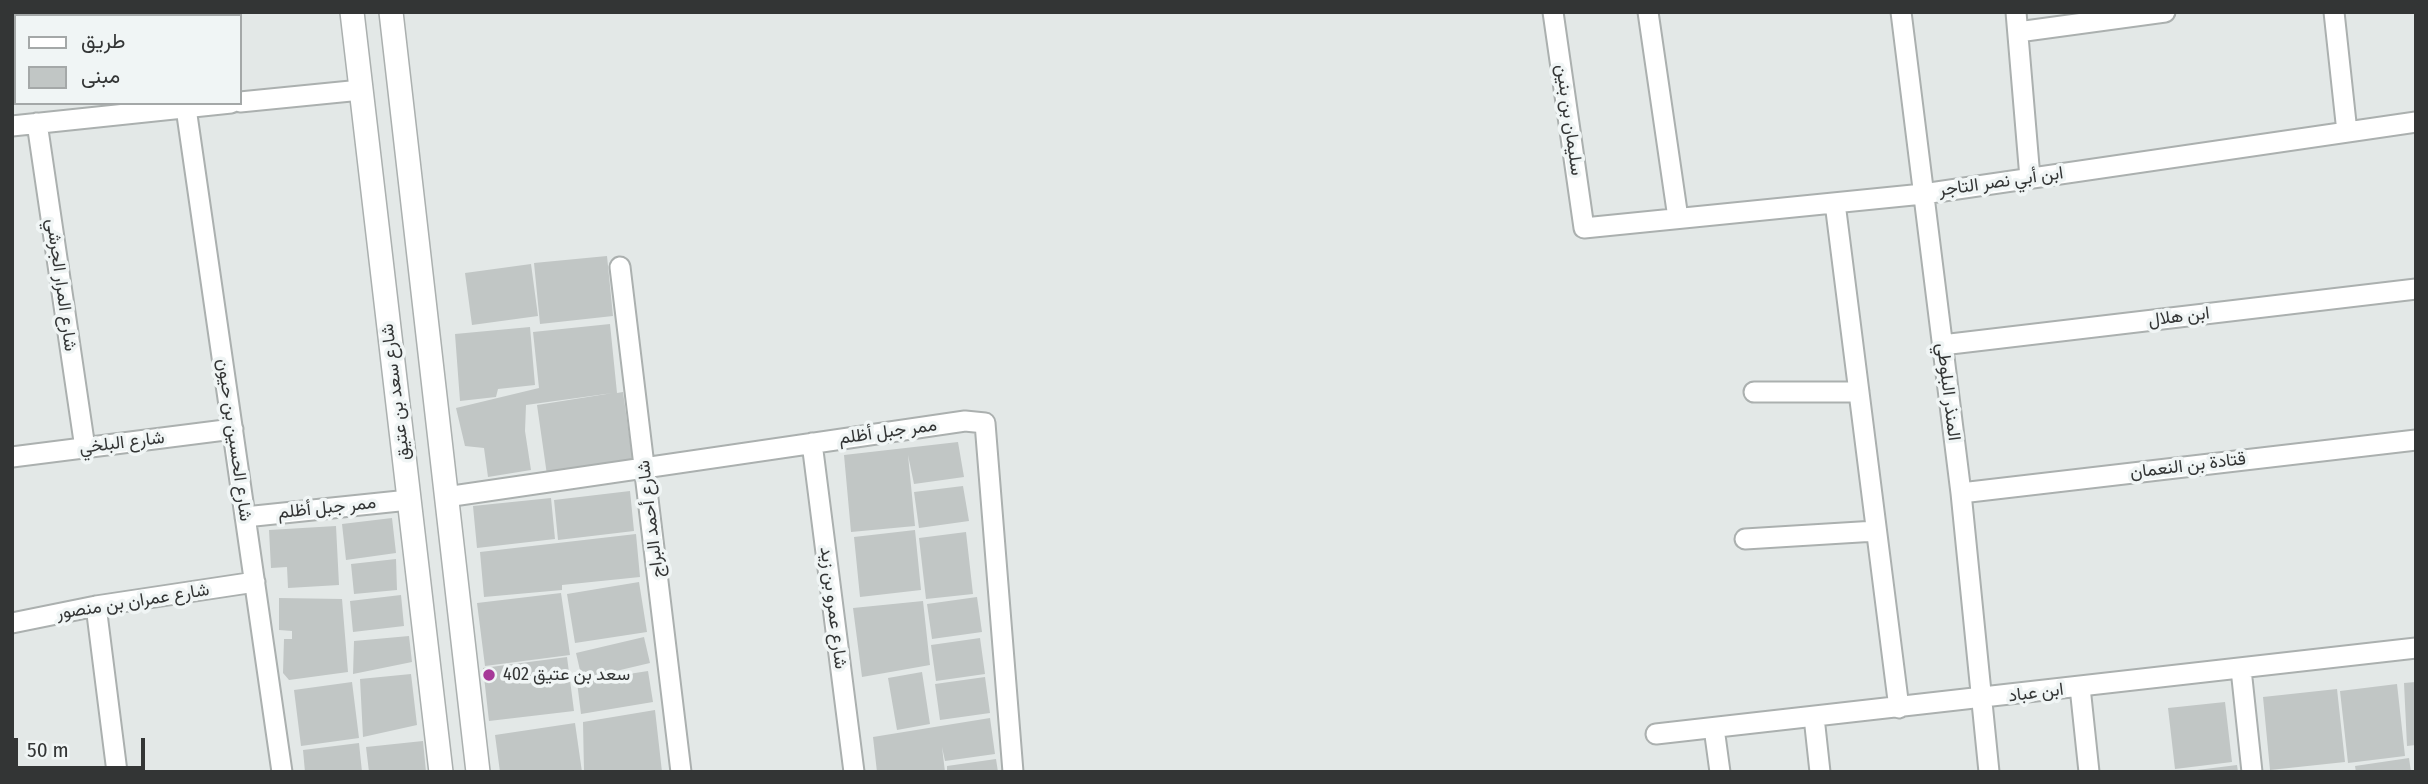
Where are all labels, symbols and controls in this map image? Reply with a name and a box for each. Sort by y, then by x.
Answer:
legend [14,14,242,105]
text: طريق [81,28,126,54]
text: مبنى [81,63,120,89]
street label: سليمان بن بنين [1551,63,1587,177]
street label: ابن أبي نصر التاجر [1937,163,2065,201]
street label: شارع المرار الجرشي [41,217,81,353]
street label: ابن هلال [2147,303,2211,331]
street label: شارع سعد بن عتيق [377,322,415,462]
street label: المنذر البلوطي [1931,342,1965,442]
street label: شارع الحسين بن حيون [212,357,256,523]
street label: ممر جبل أظلم [838,414,938,450]
street label: شارع البلخي [78,427,166,459]
street label: قتادة بن النعمان [2129,448,2247,484]
street label: شارع أحمد البراج [633,459,669,579]
street label: ممر جبل أظلم [277,492,377,524]
street label: شارع عمرو بن زيد [815,546,851,670]
street label: شارع عمران بن منصور [55,579,211,625]
place label: سعد بن عتيق 402 [503,664,630,686]
marker: سعد بن عتيق 402 [481,667,497,683]
street label: ابن عباد [2007,679,2065,707]
scale bar [18,724,149,768]
text: 50 m [27,737,69,763]

